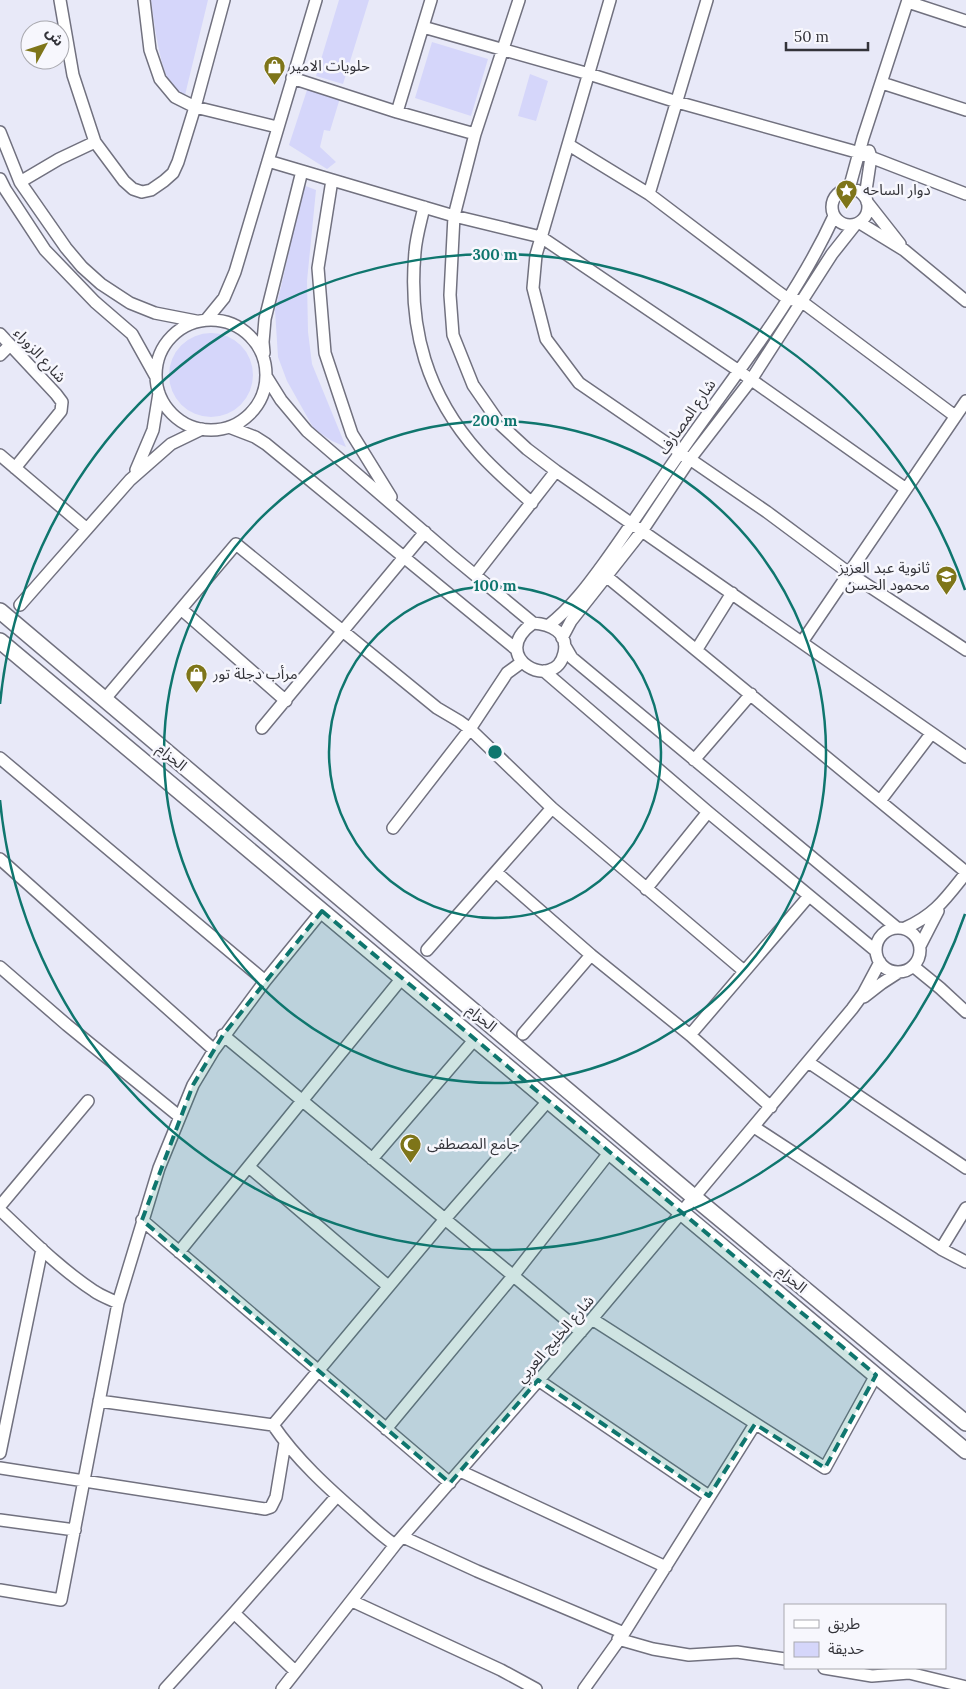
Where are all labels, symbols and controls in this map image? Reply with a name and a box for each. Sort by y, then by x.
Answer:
north arrow [20,20,70,70]
scale bar [786,20,868,52]
text: ش [42,24,68,50]
text: 50 m [794,27,829,46]
shop icon: حلويات الامير [262,54,286,85]
place label: حلويات الامير [289,56,370,75]
place icon: دوار الساحه [835,178,859,209]
place label: دوار الساحه [863,180,931,199]
text: 300 m [472,245,518,264]
street label: شارع الزوراء [8,323,71,388]
street label: شارع المصارف [654,375,722,460]
text: 200 m [473,411,518,430]
place label: ثانوية عبد العزيز محمود الحسن [837,558,930,594]
school or university icon: ثانوية عبد العزيز محمود الحسن [934,565,958,596]
text: 100 m [474,576,517,595]
shop icon: مرأب دجلة تور [185,662,209,693]
place label: مرأب دجلة تور [212,664,298,683]
street label: الحزام [152,739,191,776]
centre of rings [486,743,504,761]
street label: الحزام [462,1000,501,1037]
mosque icon: جامع المصطفى [399,1132,423,1163]
place label: جامع المصطفى [427,1134,520,1156]
street label: الحزام [772,1261,811,1298]
street label: شارع الخليج العربي [511,1291,600,1388]
legend [784,1604,946,1669]
text: طريق [828,1614,860,1634]
text: حديقة [828,1639,864,1658]

